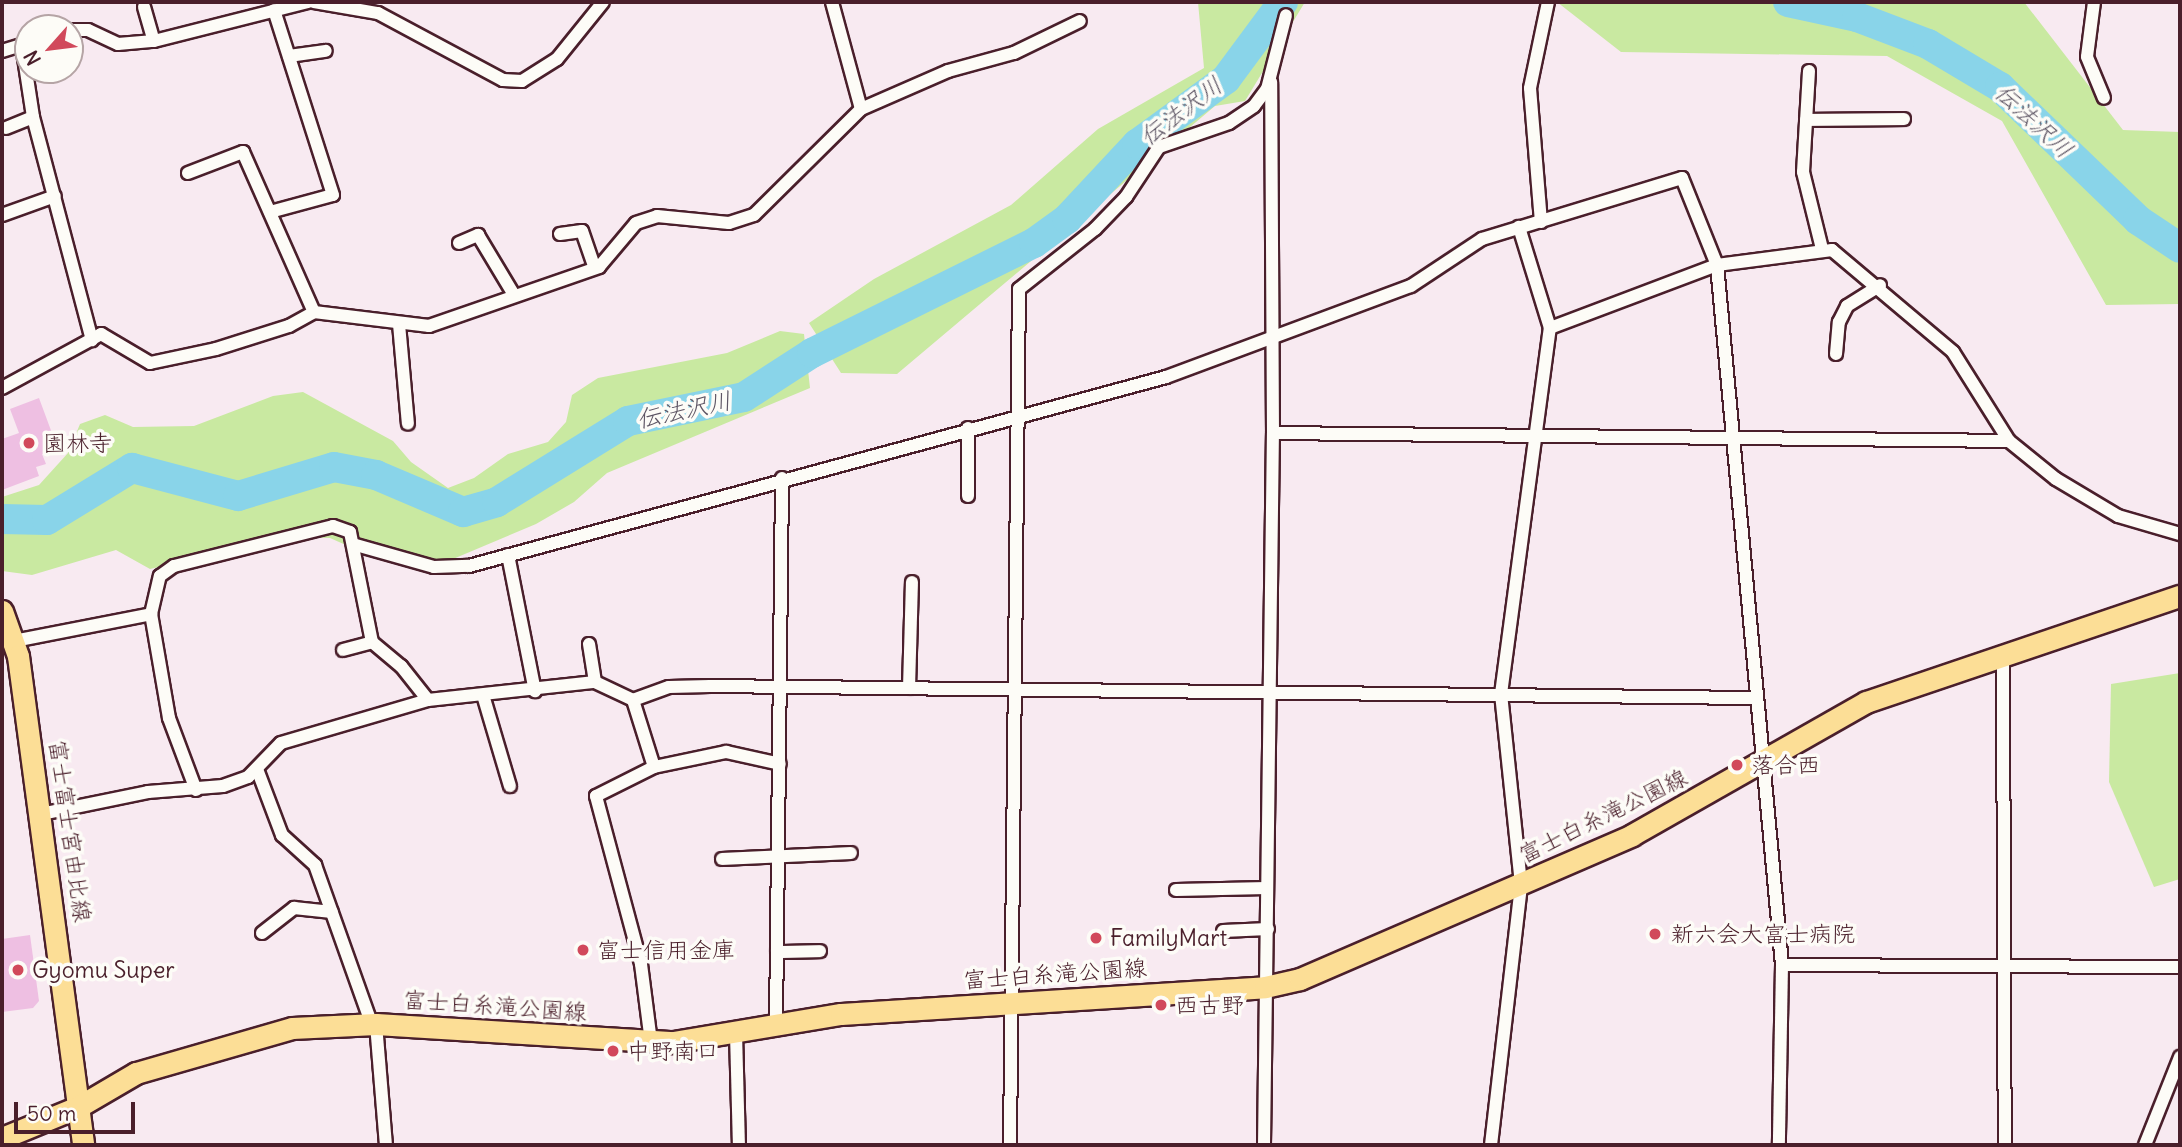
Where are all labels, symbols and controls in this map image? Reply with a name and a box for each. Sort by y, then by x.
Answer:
north arrow [14,14,84,84]
text: N [19,46,46,69]
water label: 伝法沢川 [1134,71,1228,151]
water label: 伝法沢川 [1989,78,2079,164]
water label: 伝法沢川 [634,386,734,434]
place label: 園林寺 [43,429,112,457]
marker: 園林寺 [21,435,37,451]
street label: 富士富士宮由比線 [44,738,96,924]
place label: 落合西 [1751,751,1820,779]
marker: 落合西 [1729,757,1745,773]
street label: 富士白糸滝公園線 [1514,763,1692,869]
place label: 新六会大富士病院 [1671,920,1855,948]
place label: FamilyMart [1110,924,1227,952]
marker: 新六会大富士病院 [1645,924,1665,944]
marker: FamilyMart [1088,930,1104,946]
place label: 富士信用金庫 [597,936,735,964]
marker: 富士信用金庫 [575,942,591,958]
street label: 富士白糸滝公園線 [962,954,1148,994]
place label: Gyomu Super [32,956,175,984]
marker: Gyomu Super [10,962,26,978]
street label: 富士白糸滝公園線 [402,986,588,1026]
place label: 西古野 [1175,991,1244,1019]
marker: 西古野 [1153,997,1169,1013]
place label: 中野南口 [627,1037,719,1065]
marker: 中野南口 [605,1043,621,1059]
scale bar [18,1088,138,1132]
text: 50 m [27,1100,76,1127]

